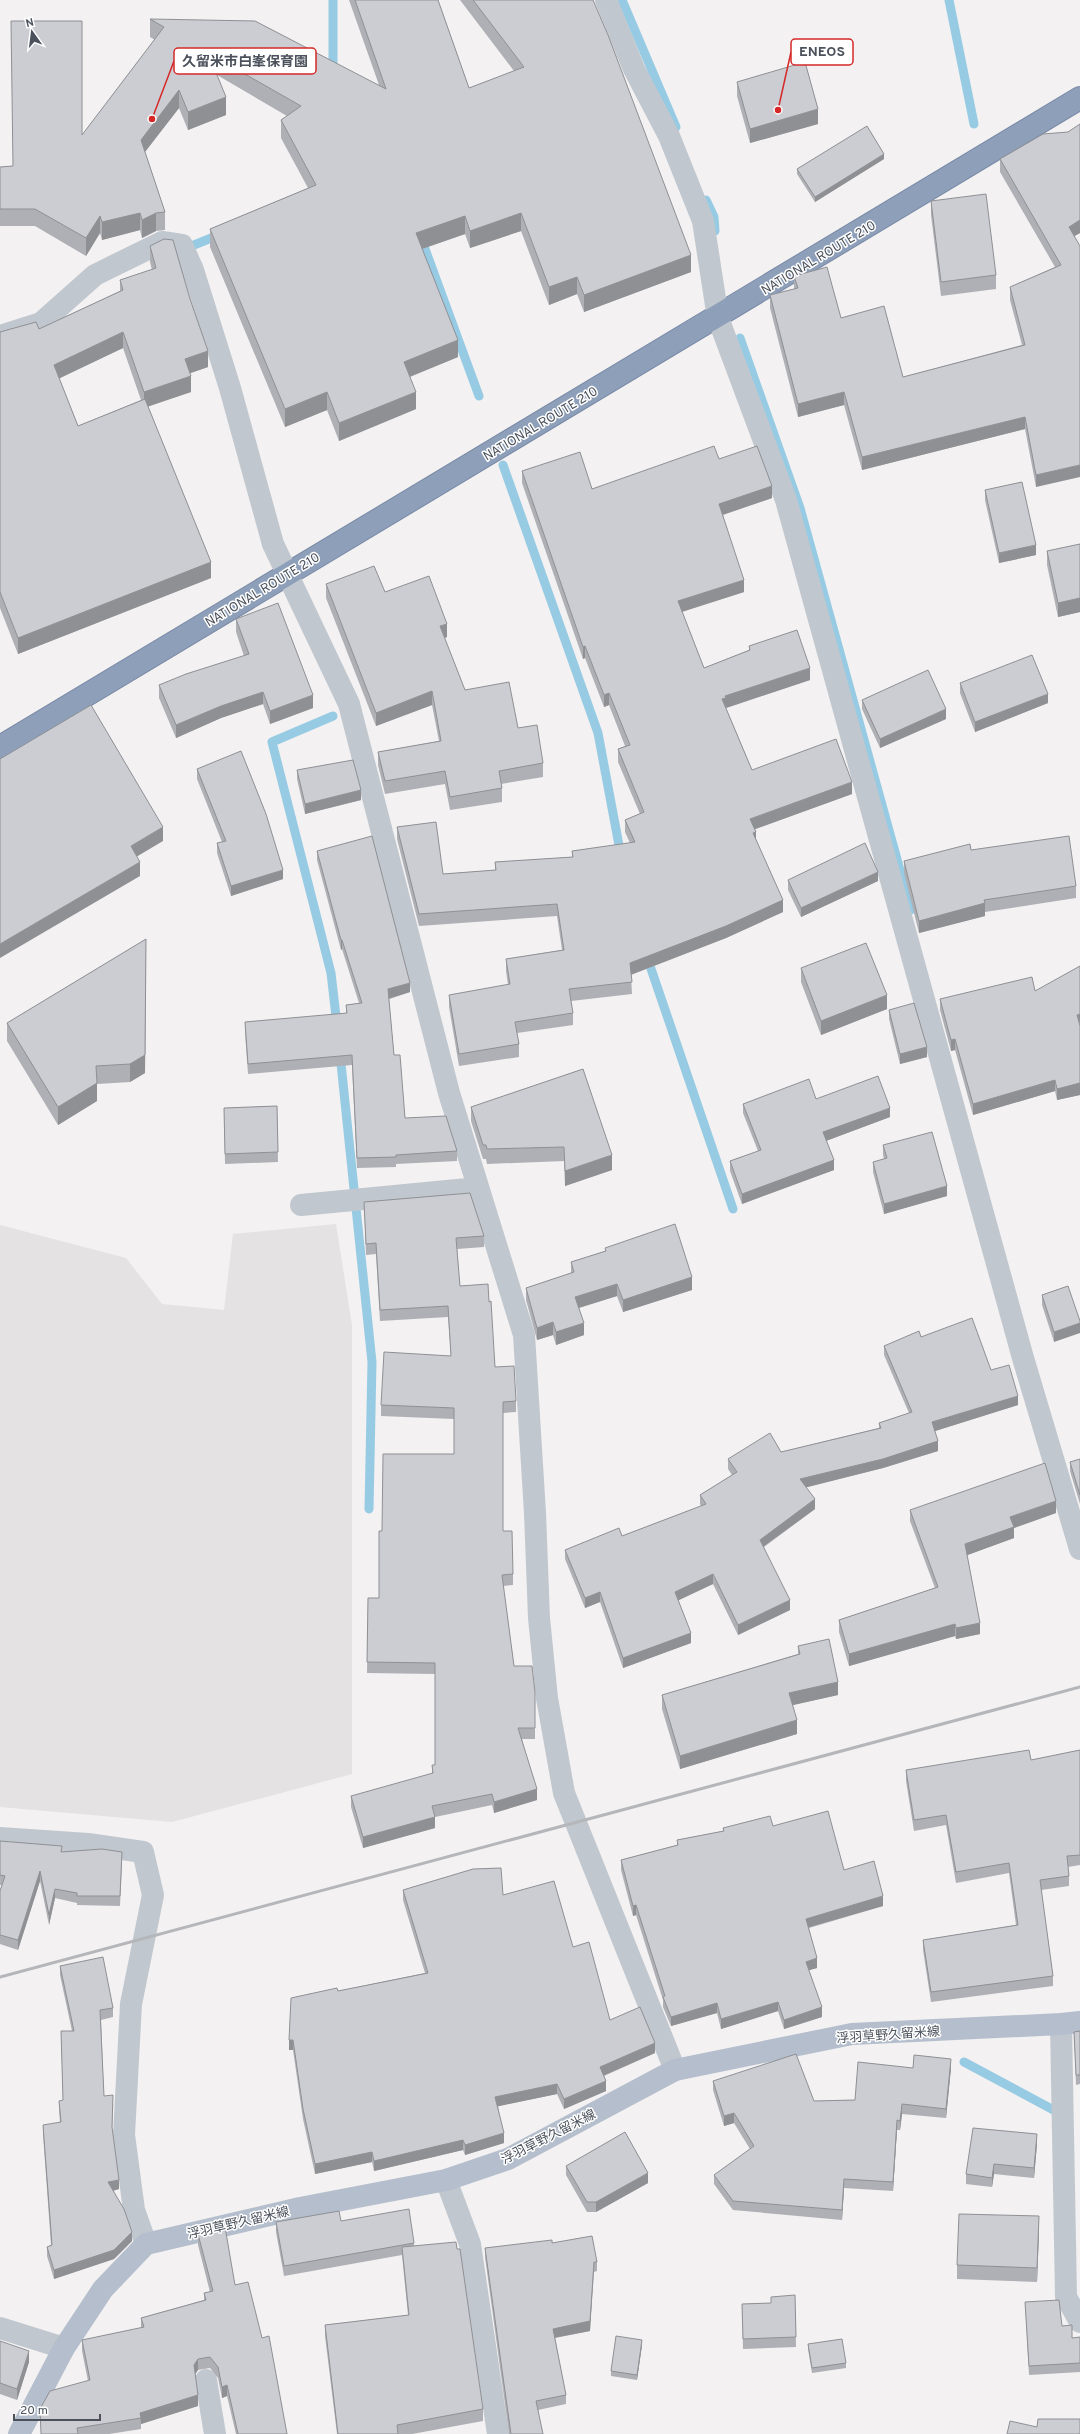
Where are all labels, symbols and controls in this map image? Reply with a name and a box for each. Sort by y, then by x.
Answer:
north arrow [12,12,52,52]
text: N [24,16,35,31]
callout: ENEOS [791,39,853,65]
text: ENEOS [799,44,845,61]
callout: 久留米市白峯保育園 [174,48,316,74]
text: 久留米市白峯保育園 [182,53,308,71]
street label: NATIONAL ROUTE 210 [759,218,879,299]
street label: NATIONAL ROUTE 210 [481,384,601,465]
street label: NATIONAL ROUTE 210 [203,550,323,631]
street label: 浮羽草野久留米線 [836,2023,941,2048]
street label: 浮羽草野久留米線 [498,2106,599,2169]
street label: 浮羽草野久留米線 [186,2203,291,2243]
scale bar [14,2396,100,2422]
text: 20 m [20,2403,48,2419]

